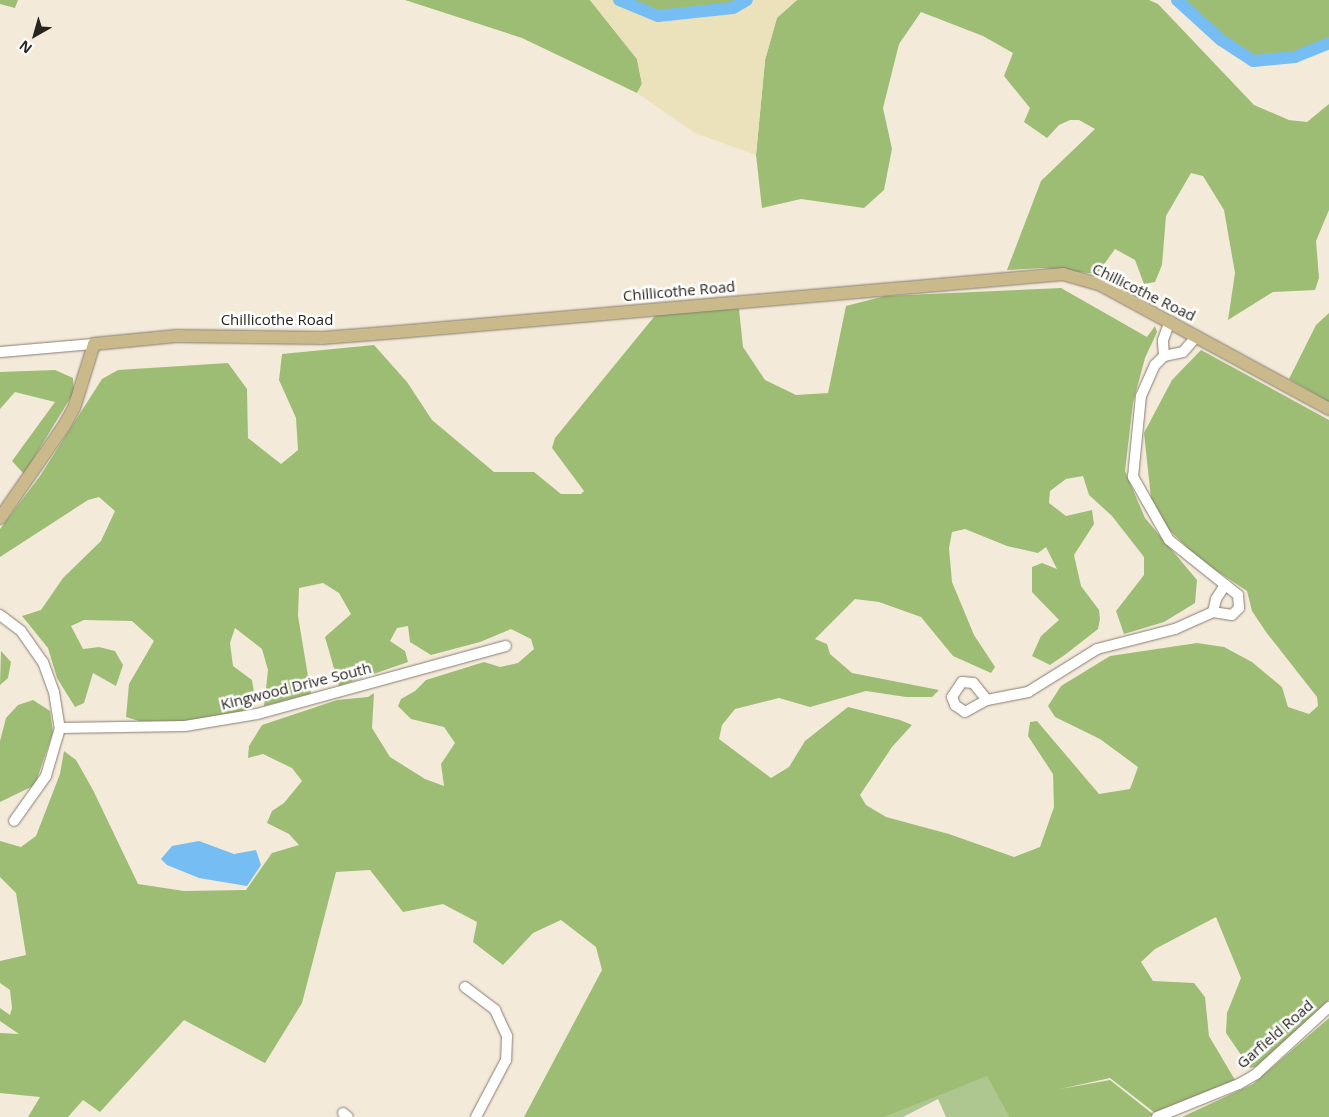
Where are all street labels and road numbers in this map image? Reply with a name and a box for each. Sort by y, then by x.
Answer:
street label: Chillicothe Road [1089,259,1199,325]
street label: Chillicothe Road [622,277,736,305]
street label: Chillicothe Road [221,311,333,329]
street label: Kingwood Drive South [219,659,373,713]
street label: Garfield Road [1233,996,1317,1072]

